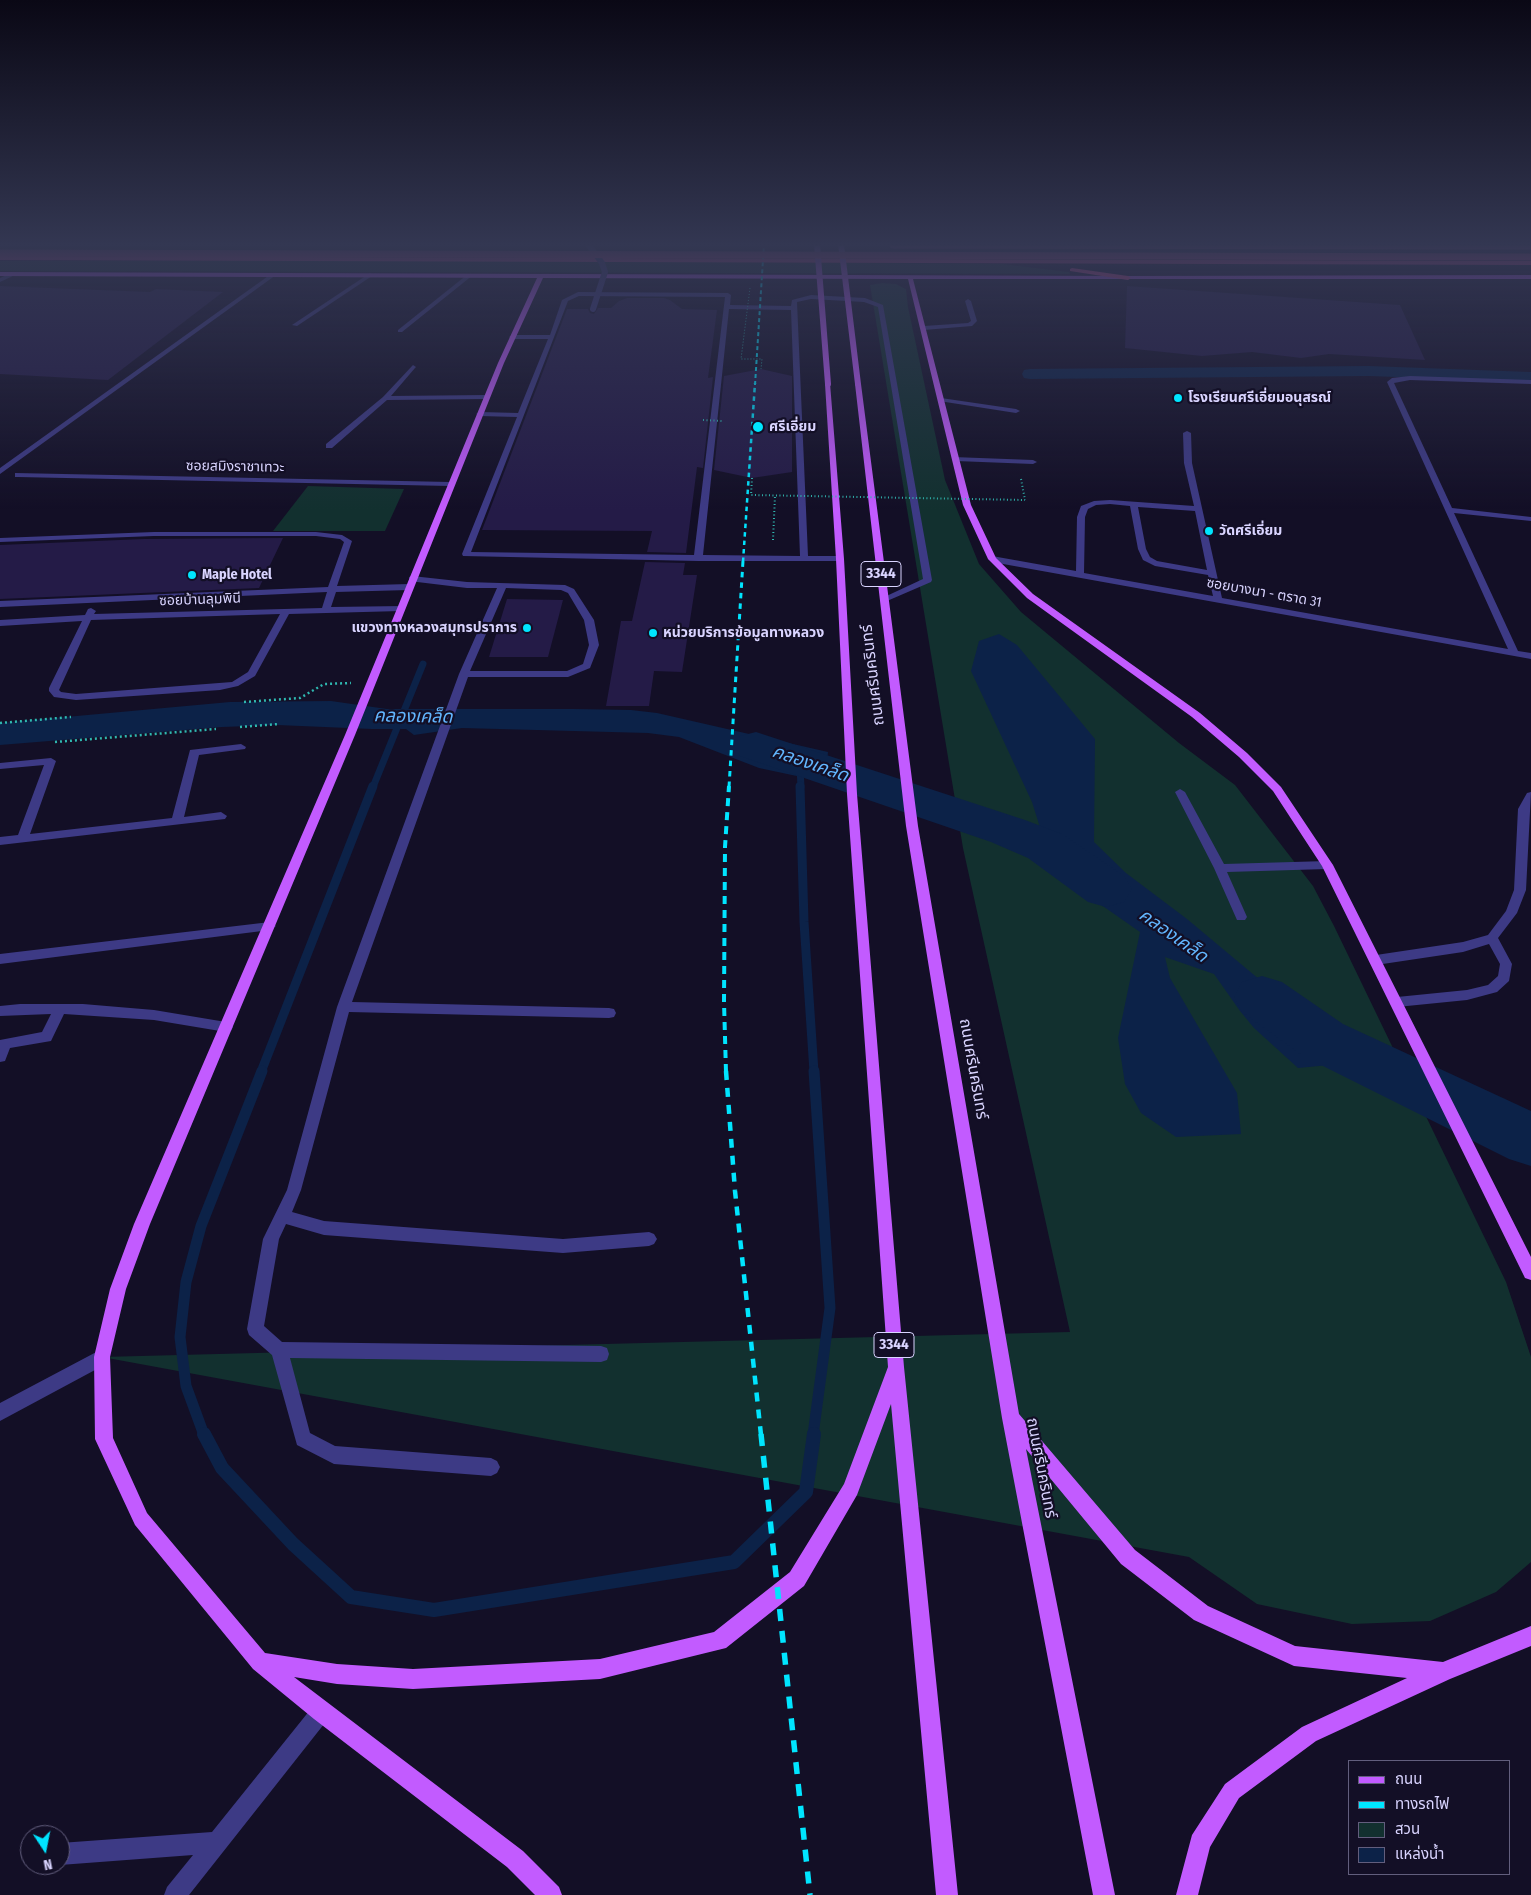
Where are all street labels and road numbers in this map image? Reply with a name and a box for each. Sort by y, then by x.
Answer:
street label: ซอยสมิงราชาเทวะ [186,458,284,476]
road number: 3344 [861,562,901,586]
street label: ซอยบางนา - ตราด 31 [1205,575,1323,611]
street label: ซอยบ้านลุมพินี [159,590,241,610]
street label: ถนนศรีนครินทร์ [857,623,889,727]
street label: ถนนศรีนครินทร์ [955,1017,991,1121]
road number: 3344 [874,1332,914,1358]
street label: ถนนศรีนครินทร์ [1022,1416,1060,1520]

